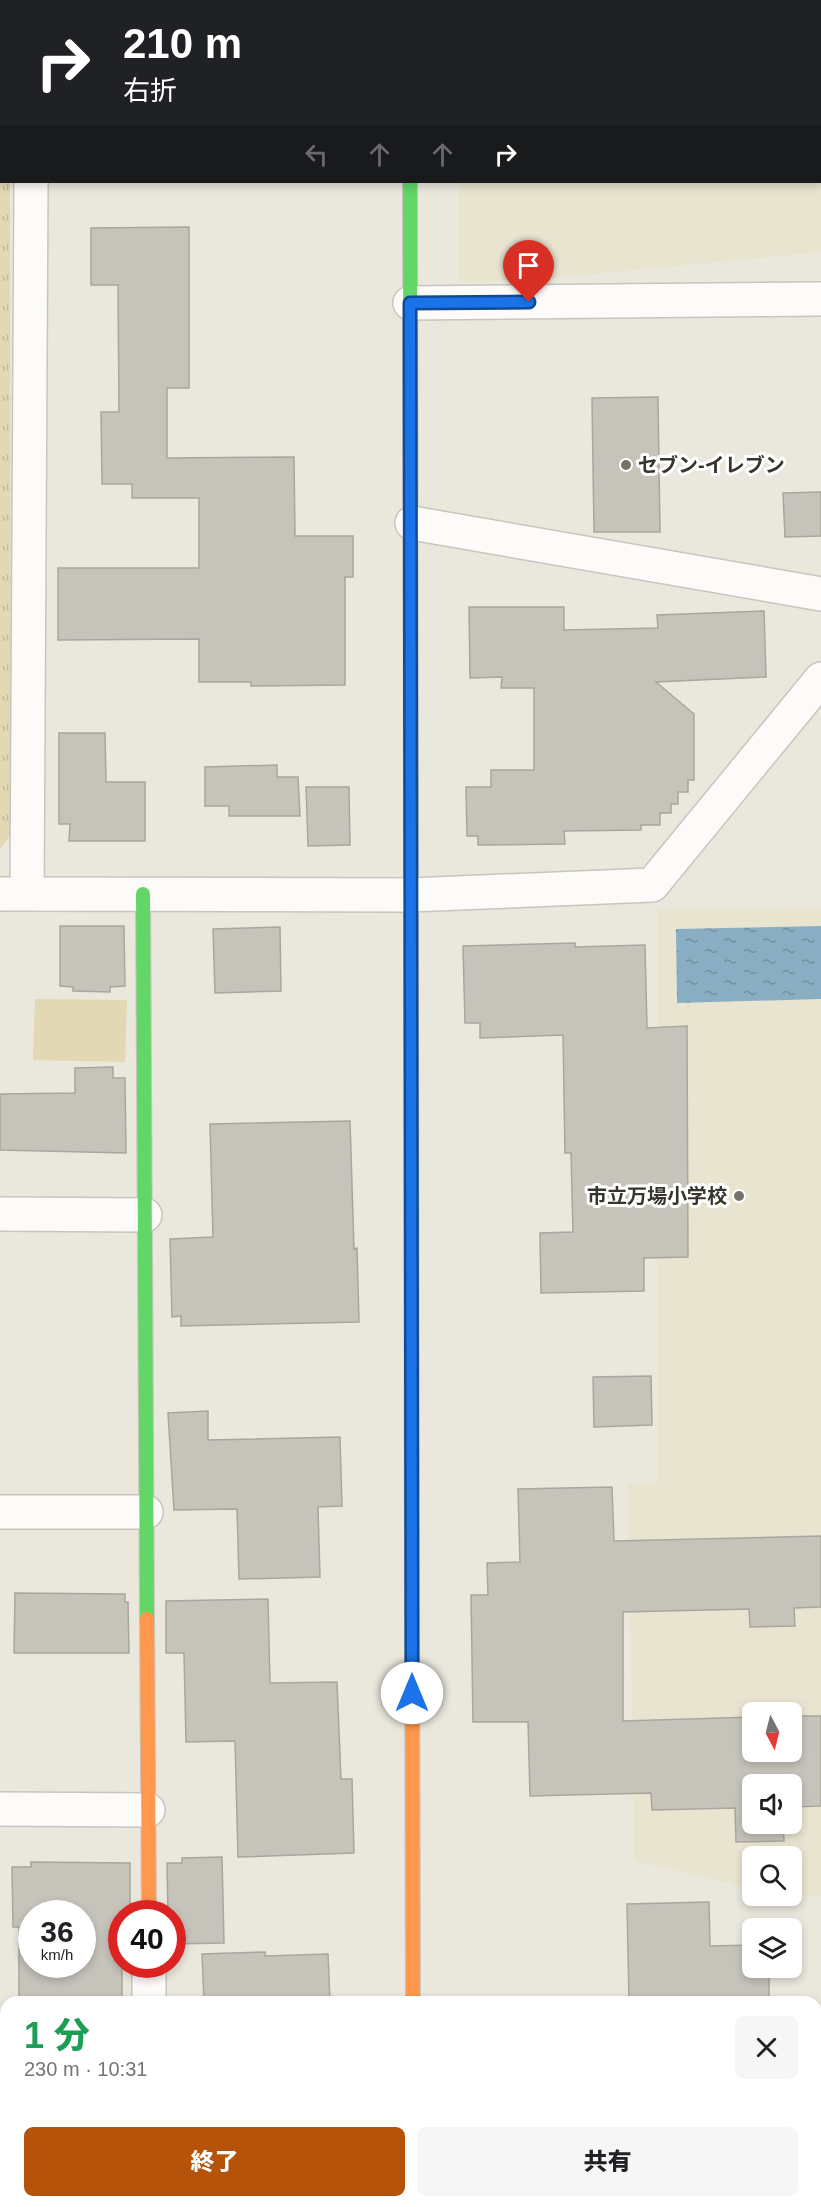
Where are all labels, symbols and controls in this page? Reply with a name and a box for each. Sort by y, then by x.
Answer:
text: 210 m [123,20,242,67]
icon: right [24,24,102,102]
text: 右折 [123,76,177,106]
icon: left [300,138,333,171]
icon: ahead [363,138,396,171]
icon: ahead [426,138,459,171]
icon: right [489,138,522,171]
pin [503,240,554,302]
icon: arrive [512,249,545,282]
place label: セブン-イレブン [638,454,785,476]
marker: セブン-イレブン [619,458,633,472]
place label: 市立万場小学校 [587,1185,727,1207]
marker: 市立万場小学校 [732,1189,746,1203]
position arrow [380,1661,444,1725]
north arrow [742,1702,802,1762]
map controls [742,1702,802,1978]
button: sound [742,1774,802,1834]
button: search [742,1846,802,1906]
speed limit sign: 40 [108,1900,186,1978]
text: 36 [40,1915,74,1948]
button: layers [742,1918,802,1978]
text: km/h [41,1946,73,1963]
text: 1 分 [24,2015,90,2056]
button: close [735,2016,798,2079]
text: 230 m · 10:31 [24,2058,147,2080]
button: 終了 [24,2127,405,2196]
button: 共有 [417,2127,798,2196]

